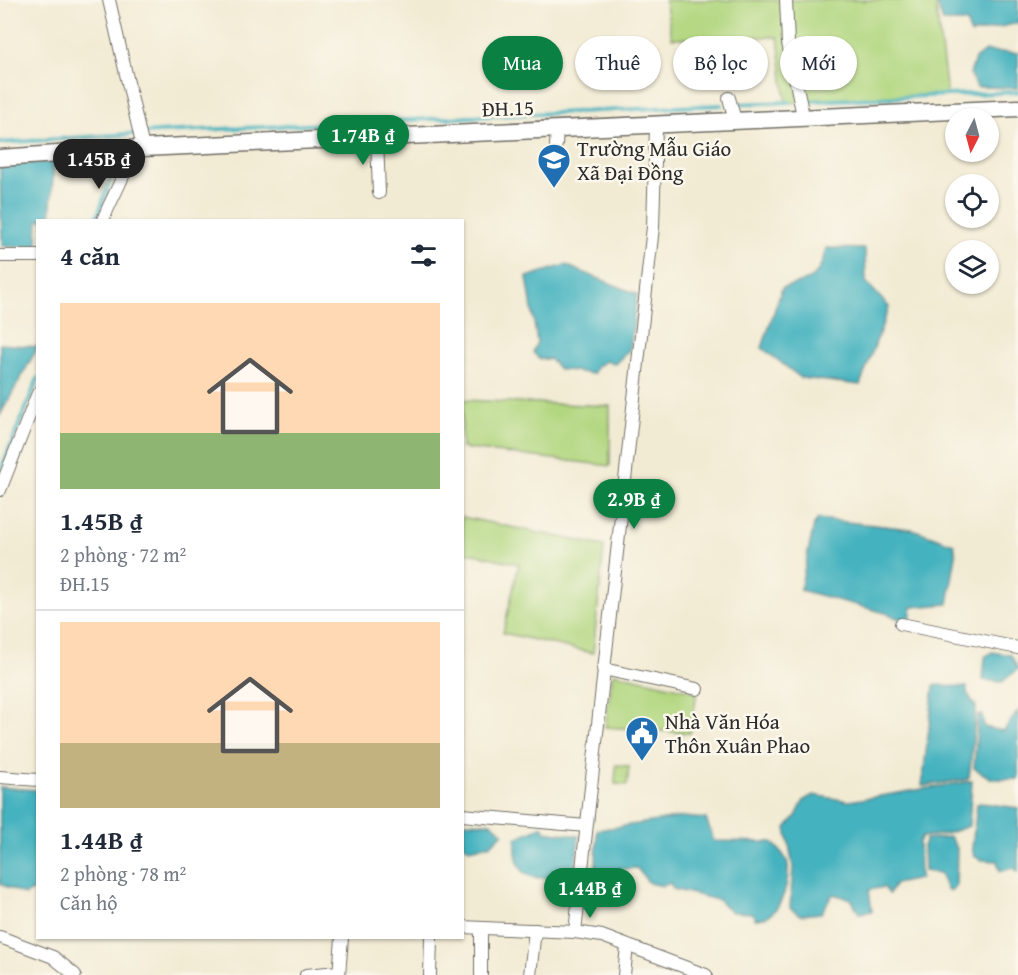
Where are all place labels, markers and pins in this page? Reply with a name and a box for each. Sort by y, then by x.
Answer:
pin: 1.74B ₫ [308,115,418,166]
place label: Trường Mẫu Giáo Xã Đại Đồng [577,133,731,188]
pin: 1.45B ₫ [44,139,154,190]
school or university icon: Trường Mẫu Giáo Xã Đại Đồng [536,142,572,189]
pin: 2.9B ₫ [585,479,683,530]
place label: Nhà Văn Hóa Thôn Xuân Phao [665,706,810,761]
public building icon: Nhà Văn Hóa Thôn Xuân Phao [624,715,660,762]
pin: 1.44B ₫ [535,868,645,919]

